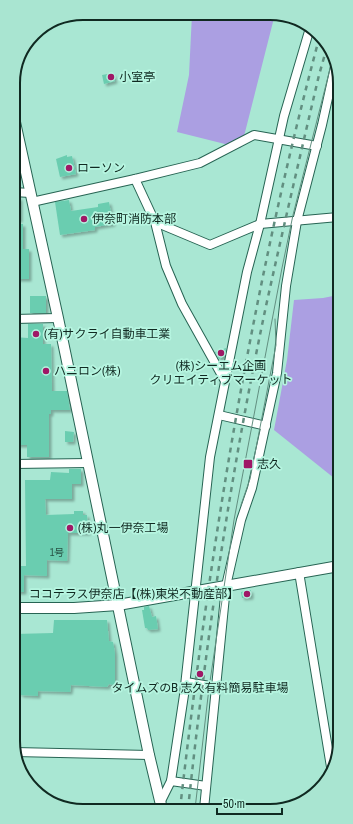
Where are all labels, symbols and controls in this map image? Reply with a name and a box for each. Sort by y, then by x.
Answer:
place label: 小室亭 [119,69,155,85]
marker: 小室亭 [106,72,116,82]
place label: ローソン [77,160,125,176]
marker: ローソン [64,163,74,173]
place label: 伊奈町消防本部 [92,211,176,227]
marker: 伊奈町消防本部 [79,214,89,224]
place label: (有)サクライ自動車工業 [44,326,171,342]
marker: (有)サクライ自動車工業 [31,329,41,339]
marker: (株)シーエム企画 クリエイティブマーケット [216,348,226,358]
place label: (株)シーエム企画 クリエイティブマーケット [149,358,293,388]
place label: ハニロン(株) [54,363,121,379]
marker: ハニロン(株) [41,366,51,376]
place label: 志久 [257,456,281,472]
marker: 志久 [242,458,254,470]
place label: (株)丸一伊奈工場 [78,520,169,536]
marker: (株)丸一伊奈工場 [65,523,75,533]
house number: 1号 [50,546,64,559]
place label: ココテラス伊奈店【(株)東栄不動産部】 [29,586,239,602]
marker: ココテラス伊奈店【(株)東栄不動産部】 [242,589,252,599]
marker: タイムズのB 志久有料簡易駐車場 [195,669,205,679]
place label: タイムズのB 志久有料簡易駐車場 [111,680,289,696]
scale bar [217,790,282,816]
text: 50 m [223,796,245,812]

